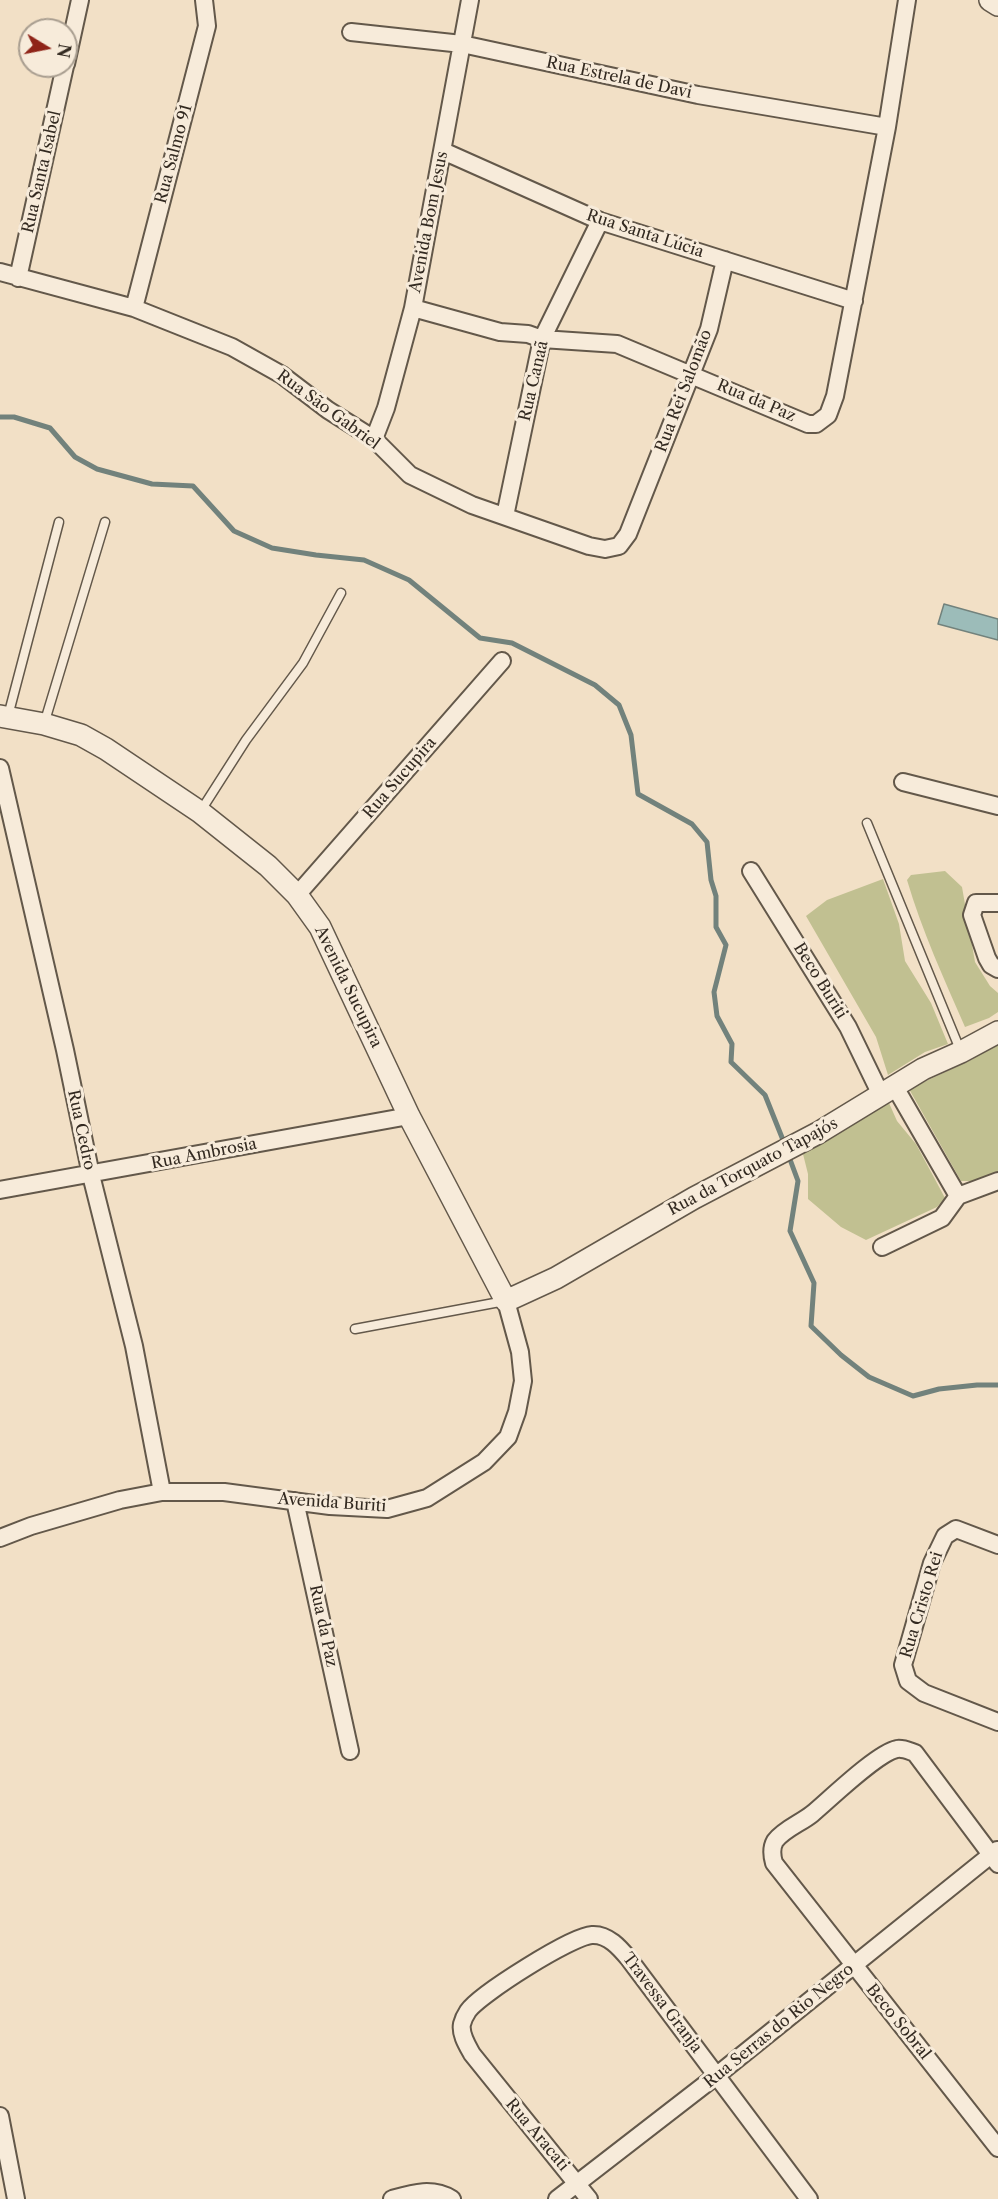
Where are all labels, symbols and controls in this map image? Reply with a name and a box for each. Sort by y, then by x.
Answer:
north arrow [18,18,78,78]
text: N [53,42,75,59]
street label: Rua Estrela de Davi [545,53,693,103]
street label: Rua Salmo 91 [152,102,196,206]
street label: Rua Santa Isabel [19,109,65,235]
street label: Avenida Bom Jesus [406,150,452,294]
street label: Rua Santa Lúcia [584,206,706,262]
street label: Rua Rei Salomão [652,327,716,455]
street label: Rua Canaã [515,339,553,423]
street label: Rua São Gabriel [273,366,383,454]
street label: Rua da Paz [714,376,798,426]
street label: Rua Sucupira [359,733,441,823]
street label: Avenida Sucupira [310,923,386,1051]
street label: Beco Buriti [789,940,851,1022]
street label: Rua Cedro [63,1088,99,1172]
street label: Rua da Torquato Tapajós [665,1114,841,1220]
street label: Rua Ambrosia [150,1134,258,1174]
street label: Avenida Buriti [277,1490,387,1516]
street label: Rua Cristo Rei [897,1549,947,1661]
street label: Rua da Paz [305,1583,341,1669]
street label: Travessa Granja [618,1949,706,2057]
street label: Rua Serras do Rio Negro [700,1960,858,2092]
street label: Beco Sobral [862,1980,934,2064]
street label: Rua Aracati [501,2095,573,2175]

